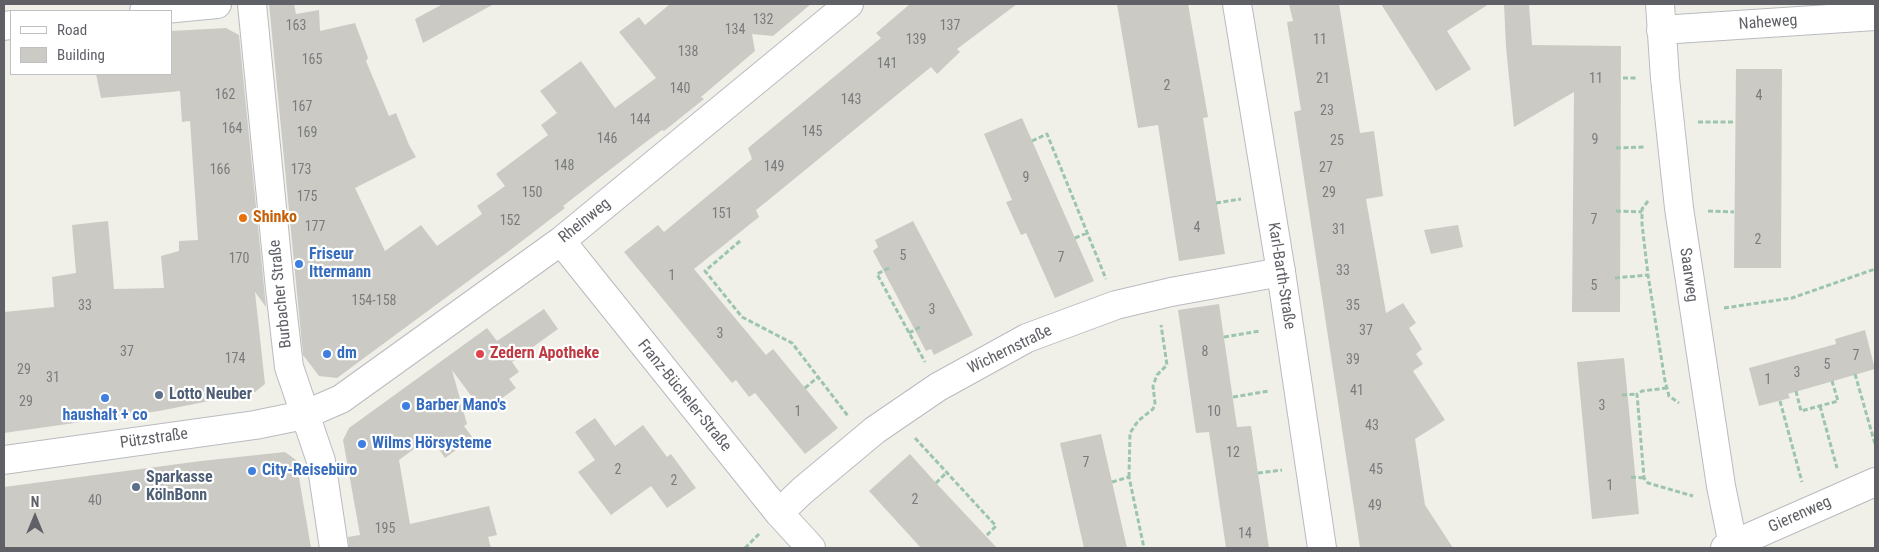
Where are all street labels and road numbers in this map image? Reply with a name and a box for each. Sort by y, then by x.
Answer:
street label: Naheweg [1738,11,1798,35]
street label: Rheinweg [555,194,615,248]
street label: Karl-Barth-Straße [1263,221,1299,331]
street label: Burbacher Straße [266,239,296,349]
street label: Saarweg [1675,247,1701,303]
street label: Wichernstraße [965,321,1055,379]
street label: Franz-Bücheler-Straße [633,336,735,456]
street label: Pützstraße [119,425,189,453]
street label: Gierenweg [1766,493,1834,537]

